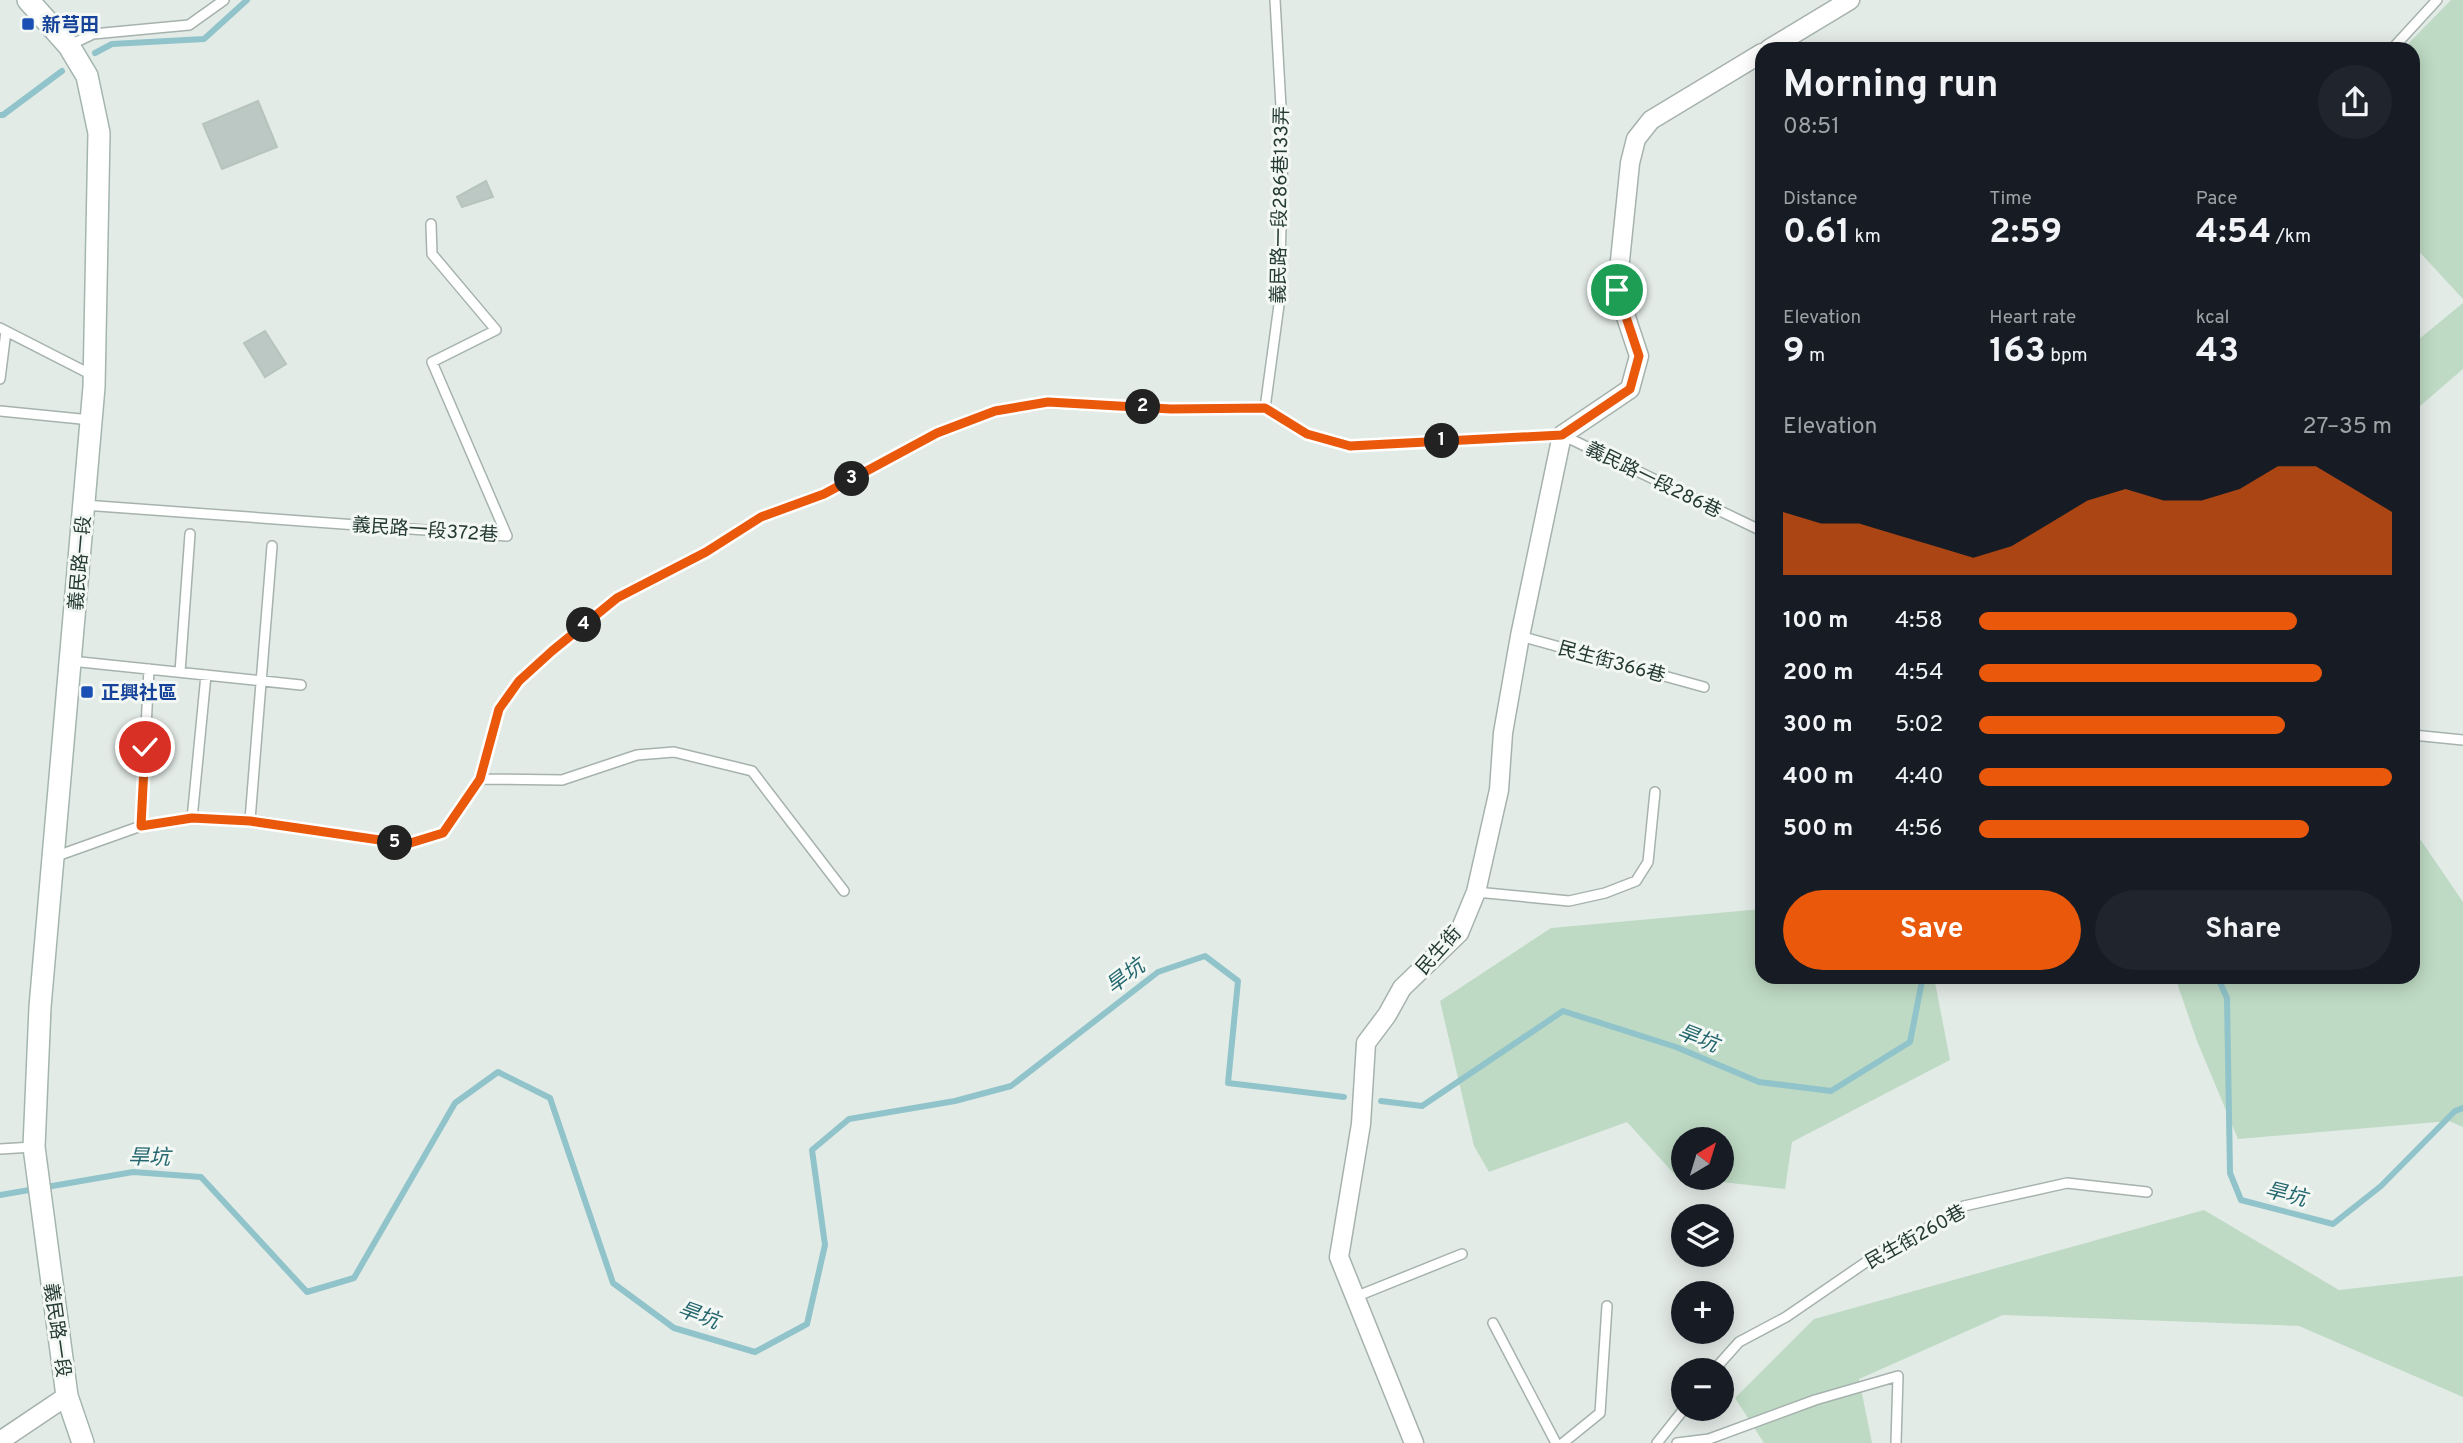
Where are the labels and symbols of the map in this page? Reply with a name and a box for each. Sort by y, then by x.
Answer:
place label: 新芎田 [42,14,99,38]
marker: 新芎田 [20,16,36,32]
street label: 義民路一段286巷133弄 [1267,106,1295,304]
pin [1587,260,1647,320]
pin: 2 [1126,390,1160,424]
pin: 1 [1424,424,1460,458]
street label: 義民路一段286巷 [1581,437,1725,524]
pin: 3 [834,462,870,496]
street label: 義民路一段372巷 [351,514,499,548]
street label: 義民路一段 [65,515,97,612]
pin: 4 [566,608,602,642]
street label: 民生街366巷 [1555,637,1668,689]
place label: 正興社區 [101,682,177,706]
marker: 正興社區 [79,684,95,700]
pin [115,717,175,777]
pin: 5 [378,826,412,860]
street label: 民生街 [1411,922,1467,981]
water label: 旱坑 [1101,952,1153,1001]
water label: 旱坑 [1673,1019,1725,1061]
north arrow [1671,1127,1734,1190]
water label: 旱坑 [128,1145,173,1172]
water label: 旱坑 [2262,1177,2312,1214]
street label: 民生街260巷 [1862,1200,1970,1275]
street label: 義民路一段 [38,1282,75,1379]
water label: 旱坑 [674,1297,726,1337]

